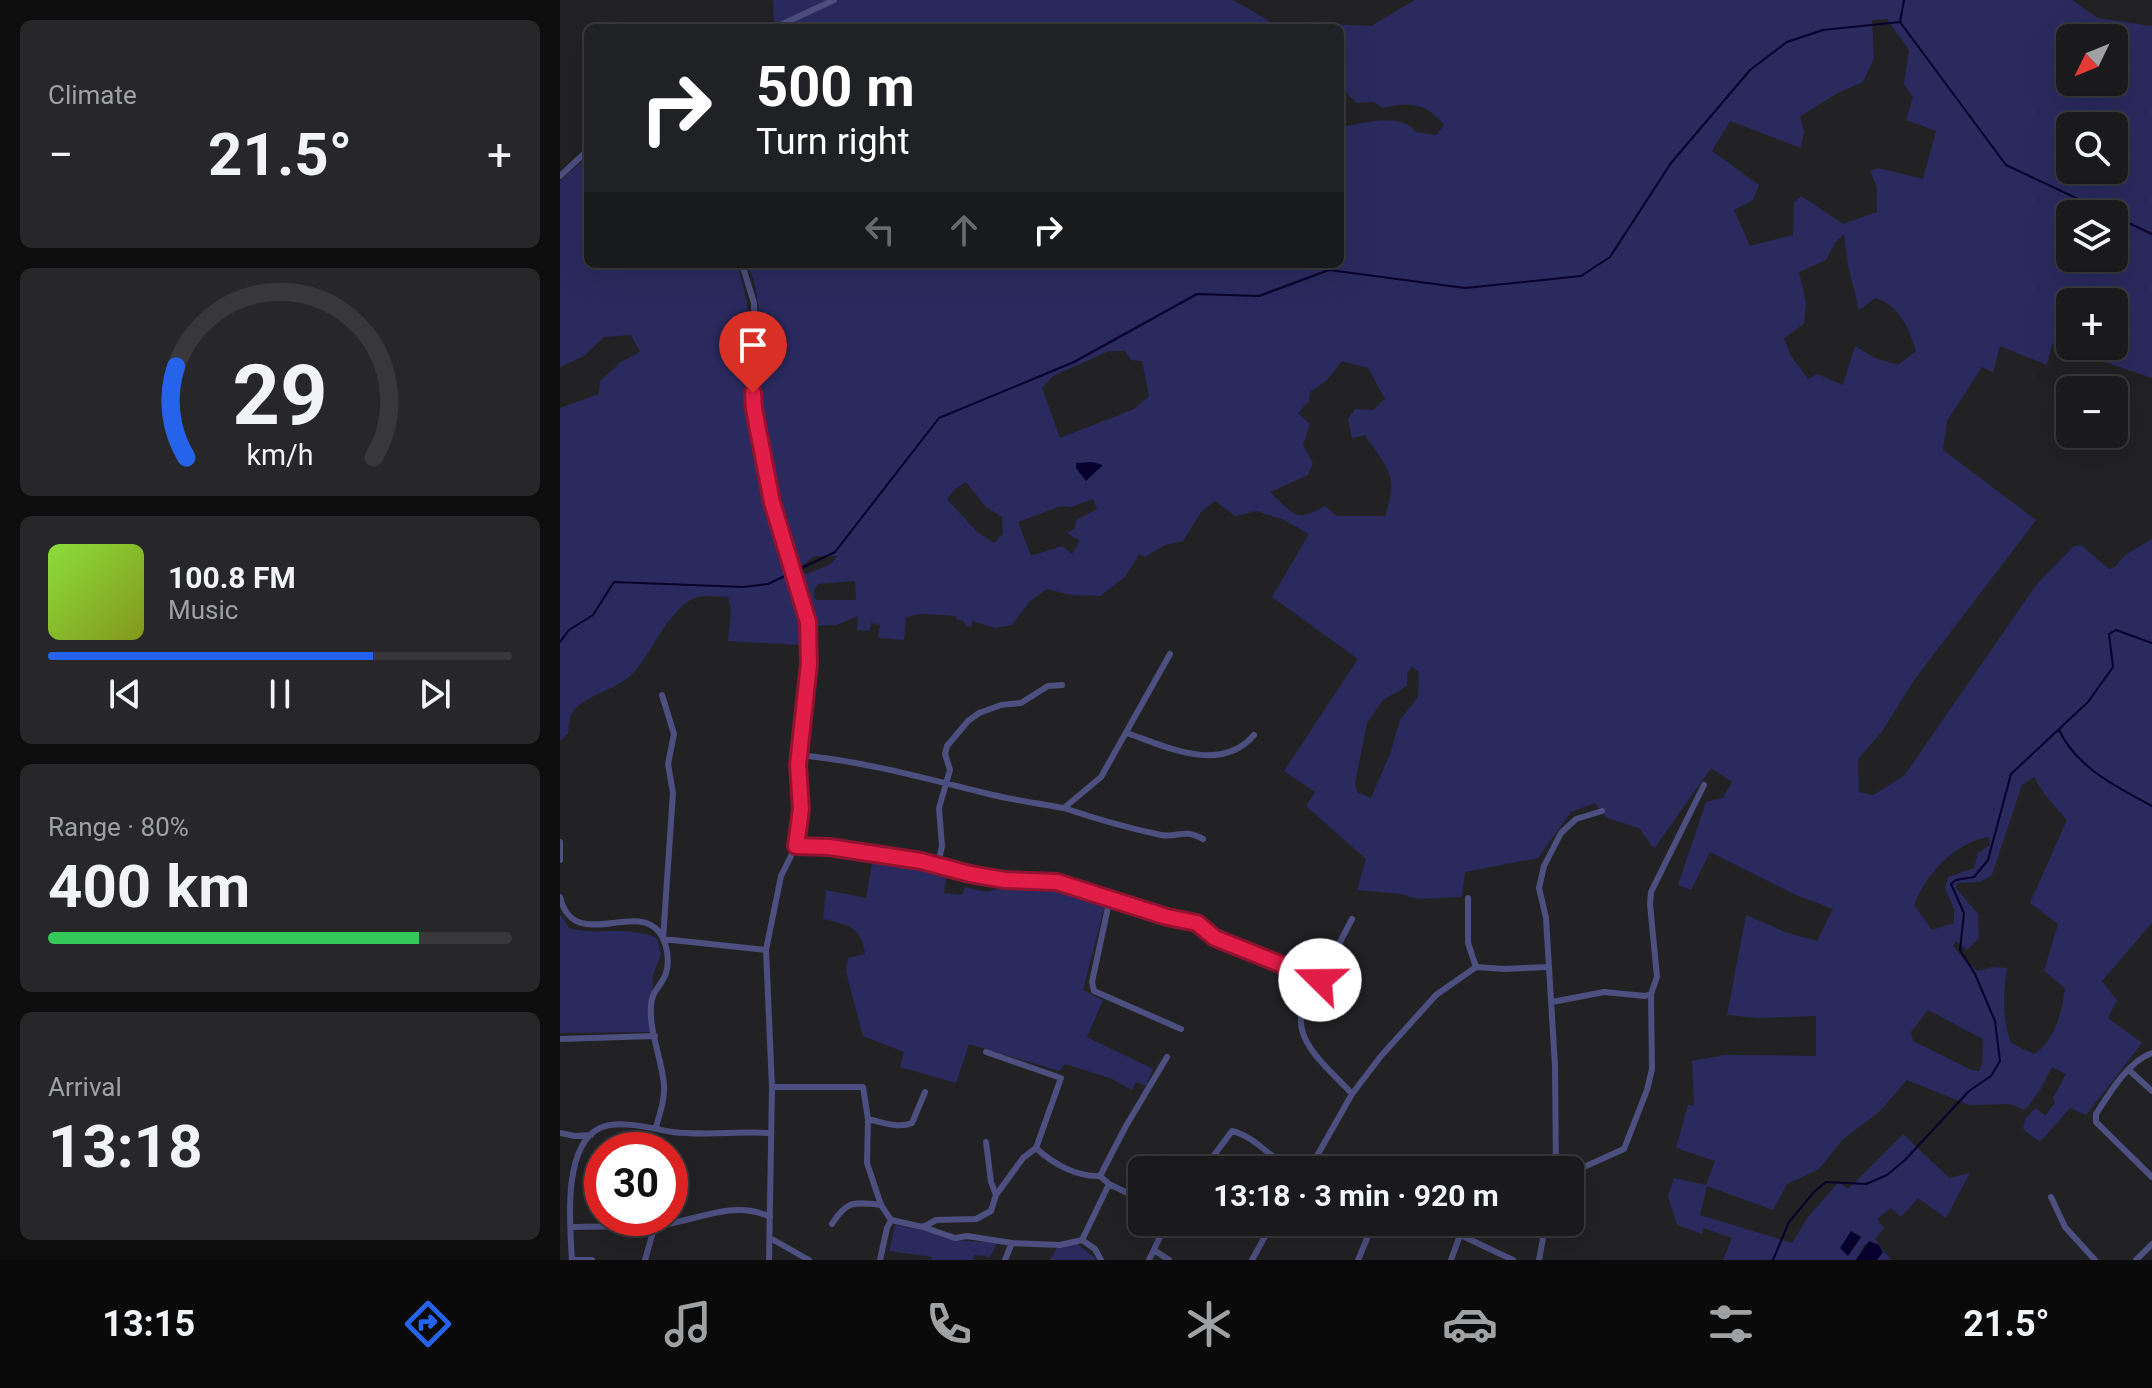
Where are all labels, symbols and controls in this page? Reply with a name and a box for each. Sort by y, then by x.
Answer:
north arrow [2056,24,2128,96]
map controls [2056,24,2128,448]
text: 500 m [756,54,915,120]
icon: right [624,56,728,160]
text: Climate [48,80,137,110]
button: search [2056,112,2128,184]
text: 21.5° [208,119,352,190]
text: Turn right [756,121,909,163]
text: − [48,129,73,181]
text: + [487,129,512,181]
button: layers [2056,200,2128,272]
icon: left [858,208,902,252]
icon: ahead [942,208,986,252]
icon: right [1026,208,1070,252]
button: + [2056,288,2128,360]
pin [719,311,787,393]
icon: arrive [731,323,775,367]
text: 29 [232,347,328,444]
button: − [2056,376,2128,448]
text: km/h [246,438,314,472]
text: 100.8 FM [168,560,296,595]
text: Music [168,595,238,625]
icon: previous [103,672,147,716]
icon: pause [258,672,302,716]
icon: next [413,672,457,716]
text: Range · 80% [48,812,189,842]
text: 400 km [48,851,250,922]
position arrow [1278,938,1362,1022]
text: Arrival [48,1072,122,1102]
text: 13:18 [48,1111,203,1182]
speed limit sign: 30 [584,1132,688,1236]
text: 13:18 · 3 min · 920 m [1213,1178,1499,1213]
icon: directions [400,1296,456,1352]
icon: music [660,1296,716,1352]
icon: phone [921,1296,977,1352]
icon: climate [1181,1296,1237,1352]
icon: car [1442,1296,1498,1352]
icon: filters [1703,1296,1759,1352]
text: 13:15 [102,1303,195,1345]
text: 21.5° [1963,1303,2050,1345]

